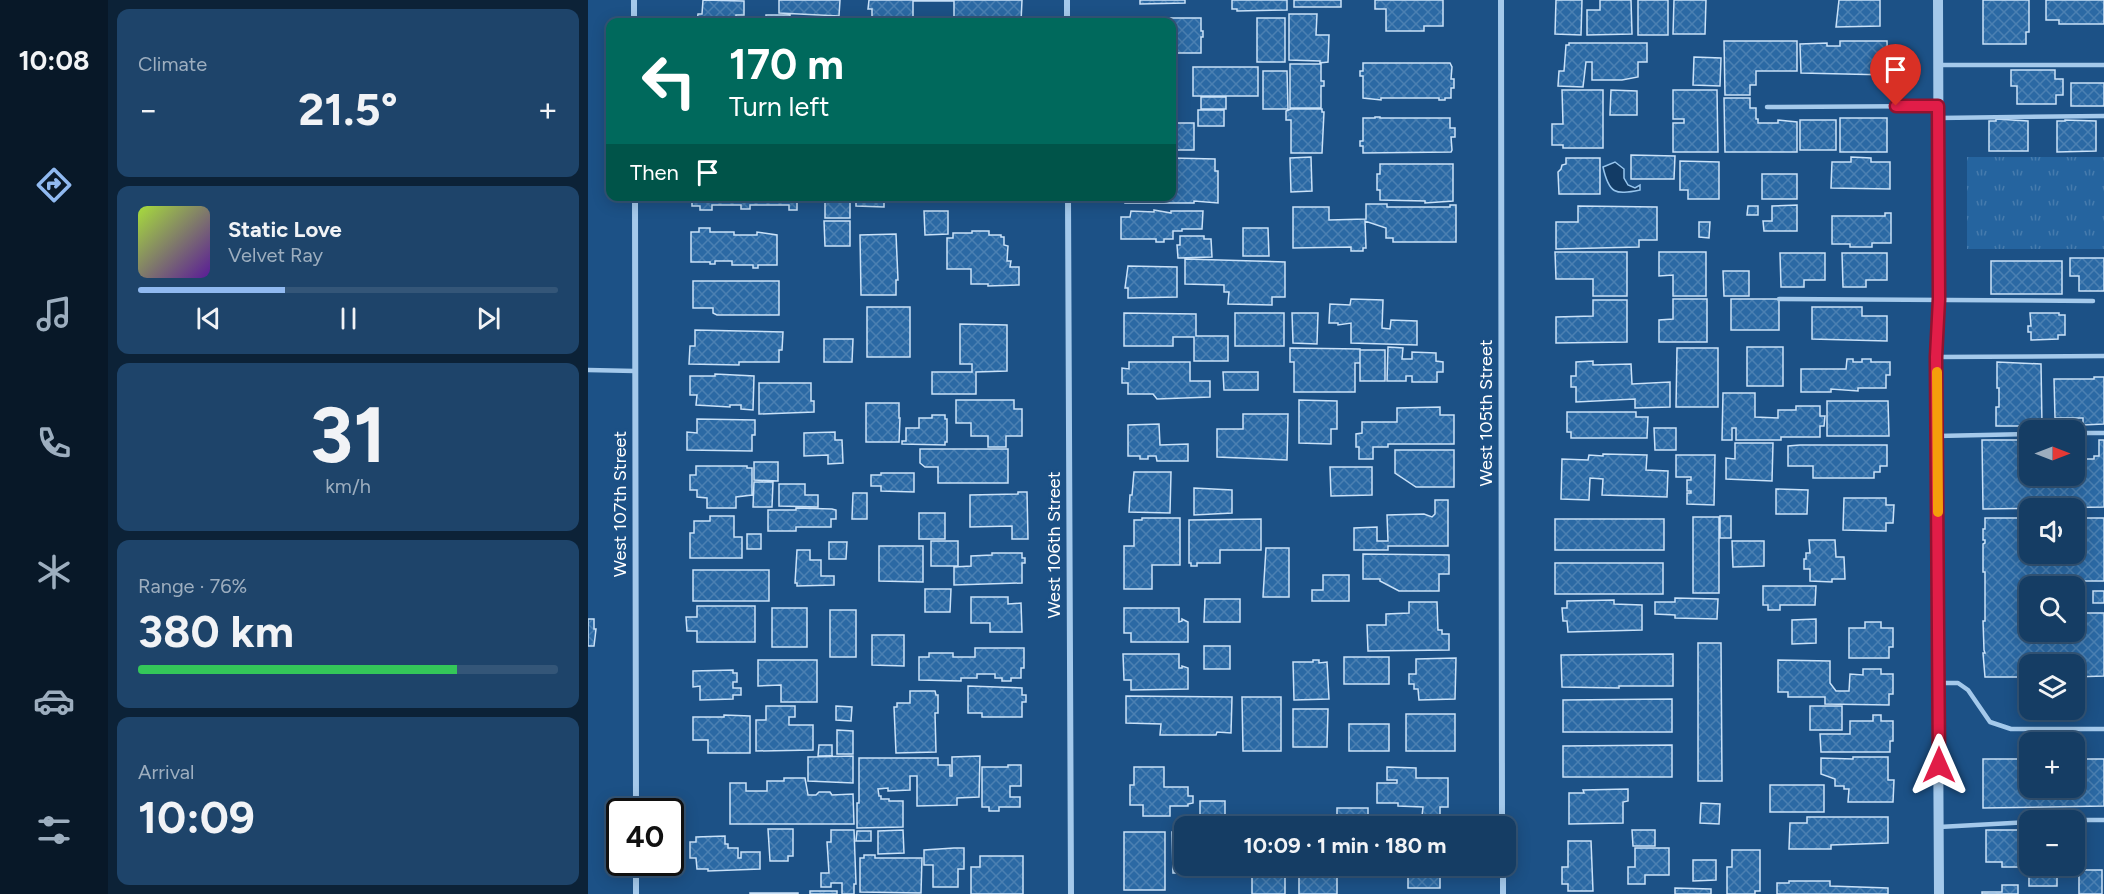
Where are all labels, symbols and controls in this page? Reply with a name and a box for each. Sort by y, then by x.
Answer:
text: 170 m [729,39,844,90]
icon: left [630,42,708,120]
text: 10:08 [18,44,90,77]
pin [1870,44,1921,106]
text: Climate [138,52,207,76]
icon: arrive [1879,53,1912,86]
text: 21.5° [298,82,398,136]
text: − [138,90,159,129]
text: + [537,90,558,129]
text: Turn left [729,90,829,123]
icon: arrive [691,156,724,189]
text: Then [630,159,679,186]
icon: directions [33,164,75,206]
text: Static Love [228,216,342,243]
text: Velvet Ray [228,243,323,267]
icon: music [33,293,75,335]
icon: previous [192,302,225,335]
icon: pause [332,302,365,335]
icon: next [472,302,505,335]
street label: West 105th Street [1475,339,1497,487]
text: 31 [310,388,386,482]
north arrow [2019,420,2085,486]
map controls [2019,420,2085,876]
icon: phone [33,422,75,464]
street label: West 107th Street [609,431,631,577]
street label: West 106th Street [1043,471,1065,618]
text: km/h [325,474,371,498]
button: sound [2019,498,2085,564]
icon: climate [33,551,75,593]
text: Range · 76% [138,574,247,598]
button: search [2019,576,2085,642]
text: 380 km [138,604,294,658]
button: layers [2019,654,2085,720]
icon: car [33,680,75,722]
button: + [2019,732,2085,798]
position arrow [1907,733,1971,797]
text: Arrival [138,760,194,784]
text: 10:09 [138,790,255,844]
speed limit sign: 40 [606,798,684,876]
icon: filters [33,809,75,851]
button: − [2019,810,2085,876]
text: 10:09 · 1 min · 180 m [1244,832,1446,859]

